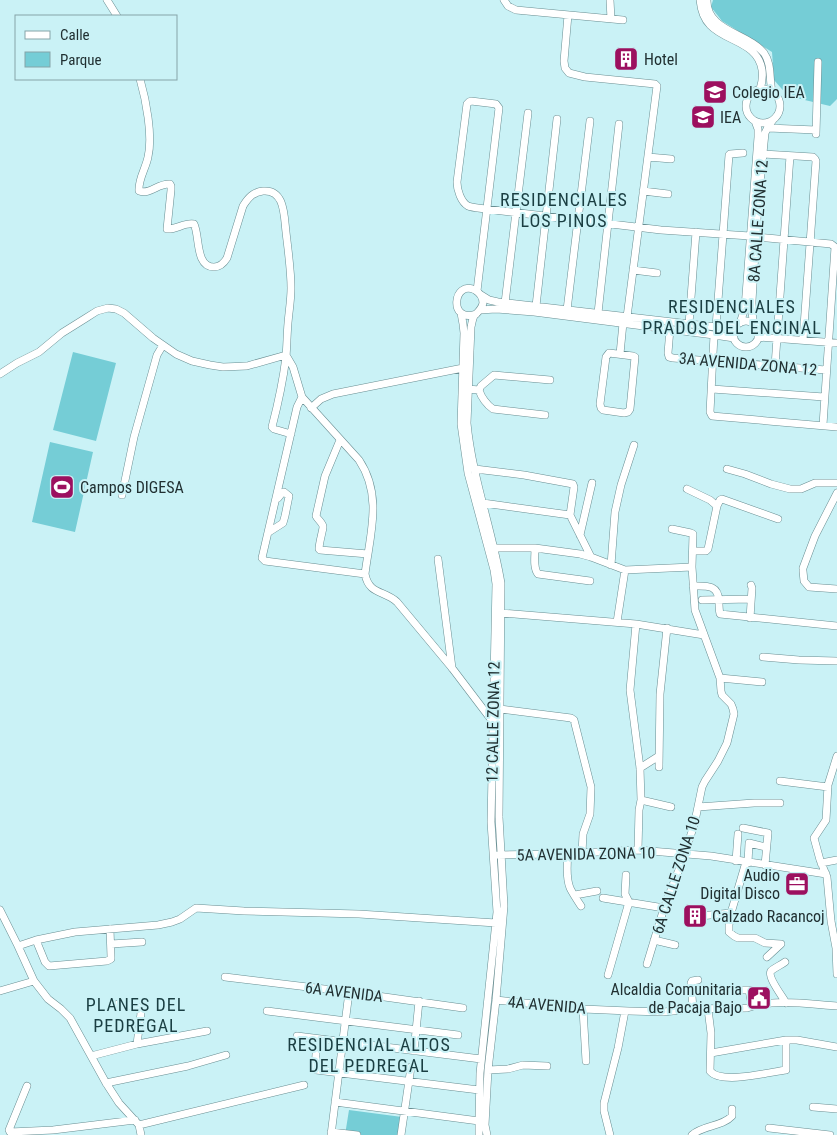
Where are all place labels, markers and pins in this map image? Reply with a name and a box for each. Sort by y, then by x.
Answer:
building icon: Hotel [613,46,639,72]
place label: Hotel [644,50,678,69]
school or university icon: Colegio IEA [702,79,728,105]
place label: Colegio IEA [732,83,805,102]
school or university icon: IEA [690,104,716,130]
place label: IEA [720,108,741,127]
sports icon: Campos DIGESA [49,474,75,500]
place label: Campos DIGESA [80,478,184,497]
place label: Audio Digital Disco [700,866,780,903]
office icon: Audio Digital Disco [784,871,810,897]
building icon: Calzado Racancoj [682,903,708,929]
place label: Calzado Racancoj [712,907,825,926]
place label: Alcaldia Comunitaria de Pacaja Bajo [611,980,742,1017]
public building icon: Alcaldia Comunitaria de Pacaja Bajo [746,985,772,1011]

